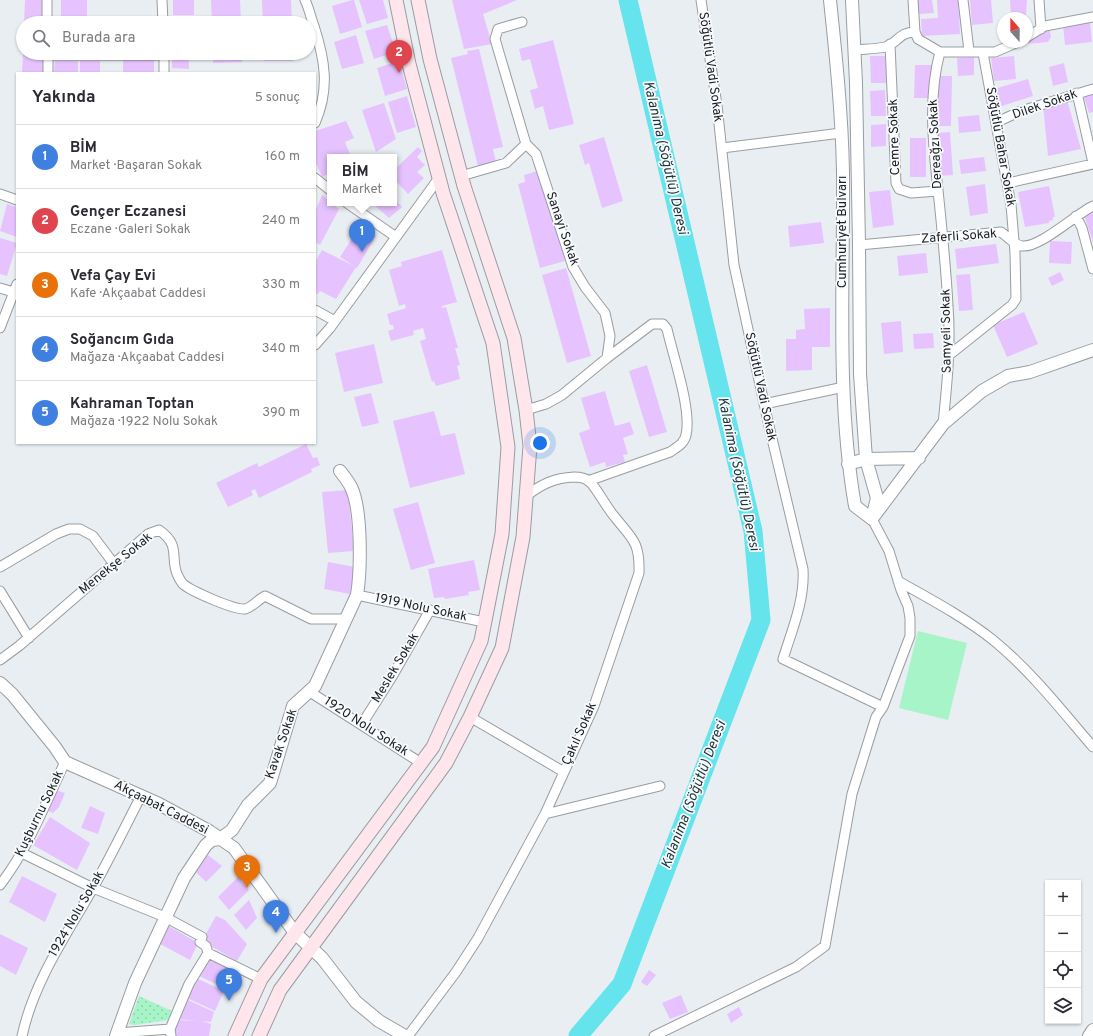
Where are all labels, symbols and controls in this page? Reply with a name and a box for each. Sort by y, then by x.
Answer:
street label: Söğütlü Vadi Sokak [694,11,726,123]
north arrow [997,12,1033,48]
search box [16,16,316,60]
icon: search [30,27,52,49]
text: Burada ara [62,29,135,48]
pin: 2 [386,40,412,73]
water label: Kalanima (Söğütlü) Deresi [639,80,691,238]
street label: Söğütlü Bahar Sokak [982,86,1018,208]
street label: Dilek Sokak [1010,86,1080,124]
text: Yakında [32,87,96,109]
text: 5 sonuç [255,90,300,106]
street label: Cemre Sokak [886,98,904,176]
street label: Dereağzı Sokak [926,99,946,189]
text: BİM [70,139,97,158]
text: 1 [42,149,48,165]
text: 160 m [265,149,300,165]
popup [327,154,397,206]
text: Market · Başaran Sokak [70,158,202,174]
text: BİM [342,163,369,182]
street label: Cumhuriyet Bulvarı [835,176,851,288]
text: Market [342,182,382,198]
street label: Sanayi Sokak [542,190,582,268]
text: Gençer Eczanesi [70,203,186,222]
text: 2 [41,213,49,229]
text: 240 m [262,213,300,229]
pin: 1 [349,219,375,252]
text: Eczane · Galeri Sokak [70,222,191,238]
street label: Zaferli Sokak [920,226,998,248]
text: Vefa Çay Evi [70,267,156,286]
text: 3 [41,277,49,293]
text: 330 m [262,277,300,293]
text: Kafe · Akçaabat Caddesi [70,286,206,302]
street label: Samyeli Sokak [938,289,956,373]
text: Soğancım Gıda [70,331,174,350]
street label: Söğütlü Vadi Sokak [741,331,779,443]
text: 4 [41,341,49,357]
text: 340 m [262,341,300,357]
text: Mağaza · Akçaabat Caddesi [70,350,224,366]
text: Kahraman Toptan [70,395,194,414]
water label: Kalanima (Söğütlü) Deresi [713,396,763,554]
text: 5 [41,405,49,421]
text: 390 m [262,405,300,421]
text: Mağaza · 1922 Nolu Sokak [70,414,218,430]
your location [530,433,550,453]
street label: Menekşe Sokak [76,529,156,599]
street label: 1919 Nolu Sokak [374,590,469,626]
street label: Meslek Sokak [369,630,423,706]
street label: 1920 Nolu Sokak [321,694,411,760]
street label: Çakıl Sokak [559,700,601,768]
street label: Kavak Sokak [262,707,302,781]
water label: Kalanima (Söğütlü) Deresi [658,717,731,871]
street label: Kuşburnu Sokak [12,768,68,860]
street label: Akçaabat Caddesi [111,777,211,839]
pin: 3 [234,855,260,888]
street label: 1924 Nolu Sokak [46,868,108,960]
map controls [1045,880,1081,1024]
button: + [1045,880,1081,916]
pin: 4 [263,900,289,933]
button: − [1045,916,1081,952]
button: locate [1045,952,1081,988]
pin: 5 [216,968,242,1001]
button: layers [1045,988,1081,1024]

